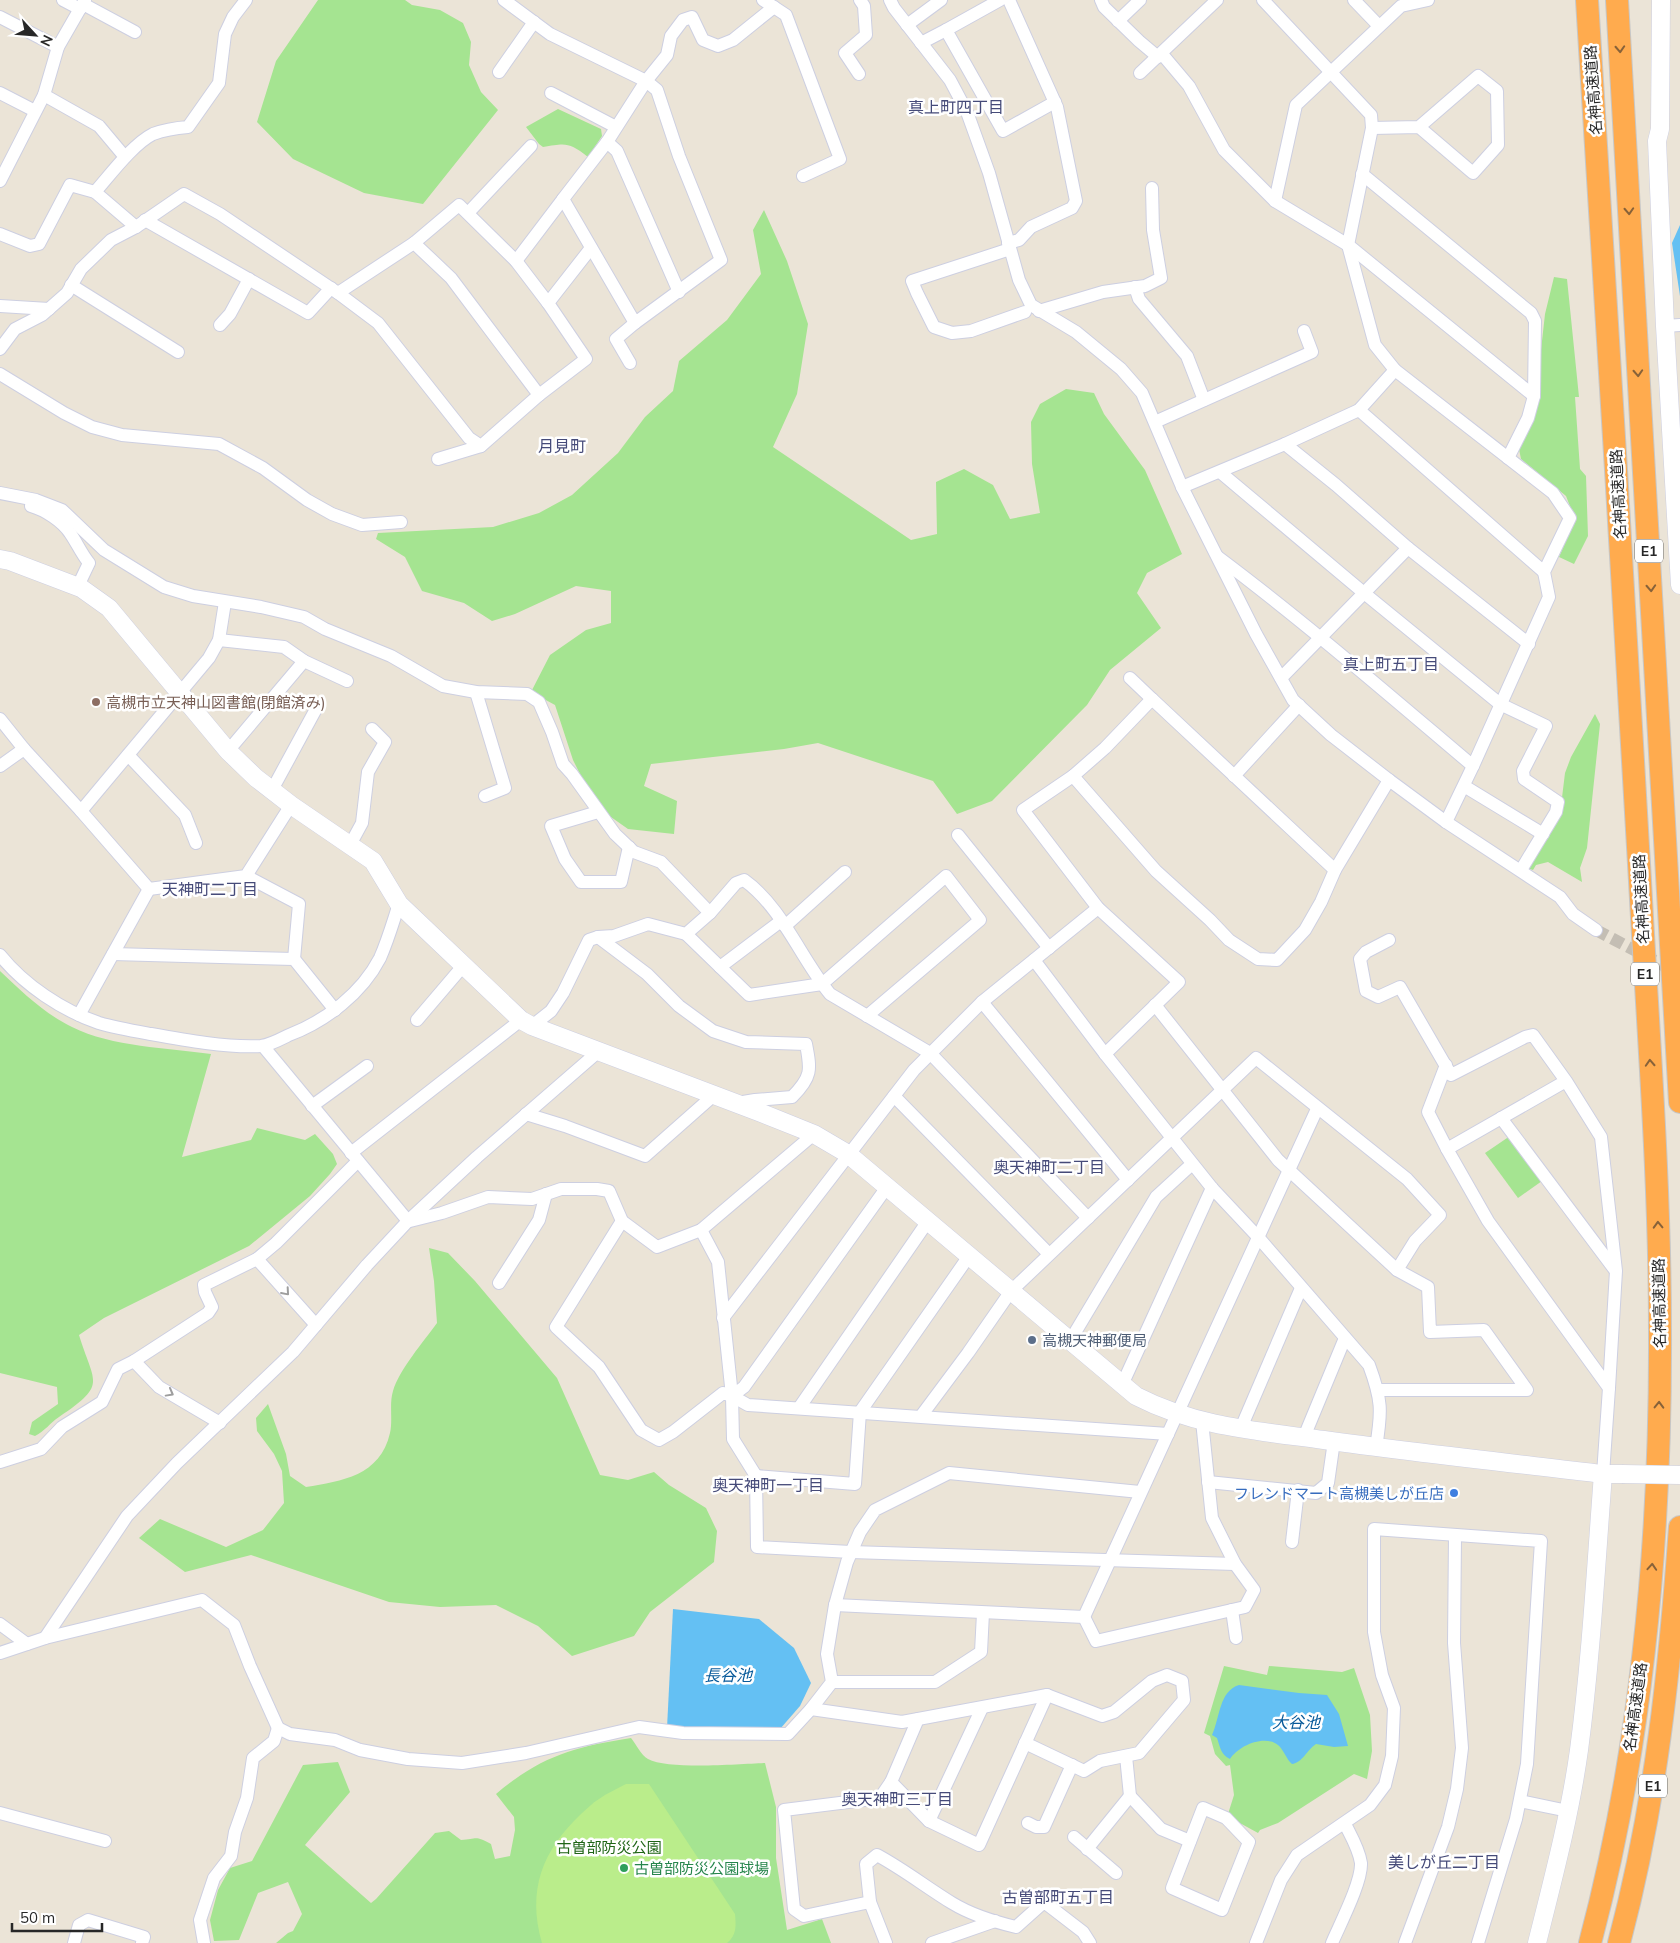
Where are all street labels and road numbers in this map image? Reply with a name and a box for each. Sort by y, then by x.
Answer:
street label: 名神高速道路 [1580,44,1606,136]
street label: 名神高速道路 [1606,449,1630,539]
road number: E1 [1635,540,1663,562]
street label: 名神高速道路 [1629,854,1653,944]
road number: E1 [1631,962,1659,986]
street label: 名神高速道路 [1649,1258,1669,1348]
street label: 名神高速道路 [1619,1661,1651,1753]
road number: E1 [1639,1774,1667,1798]

